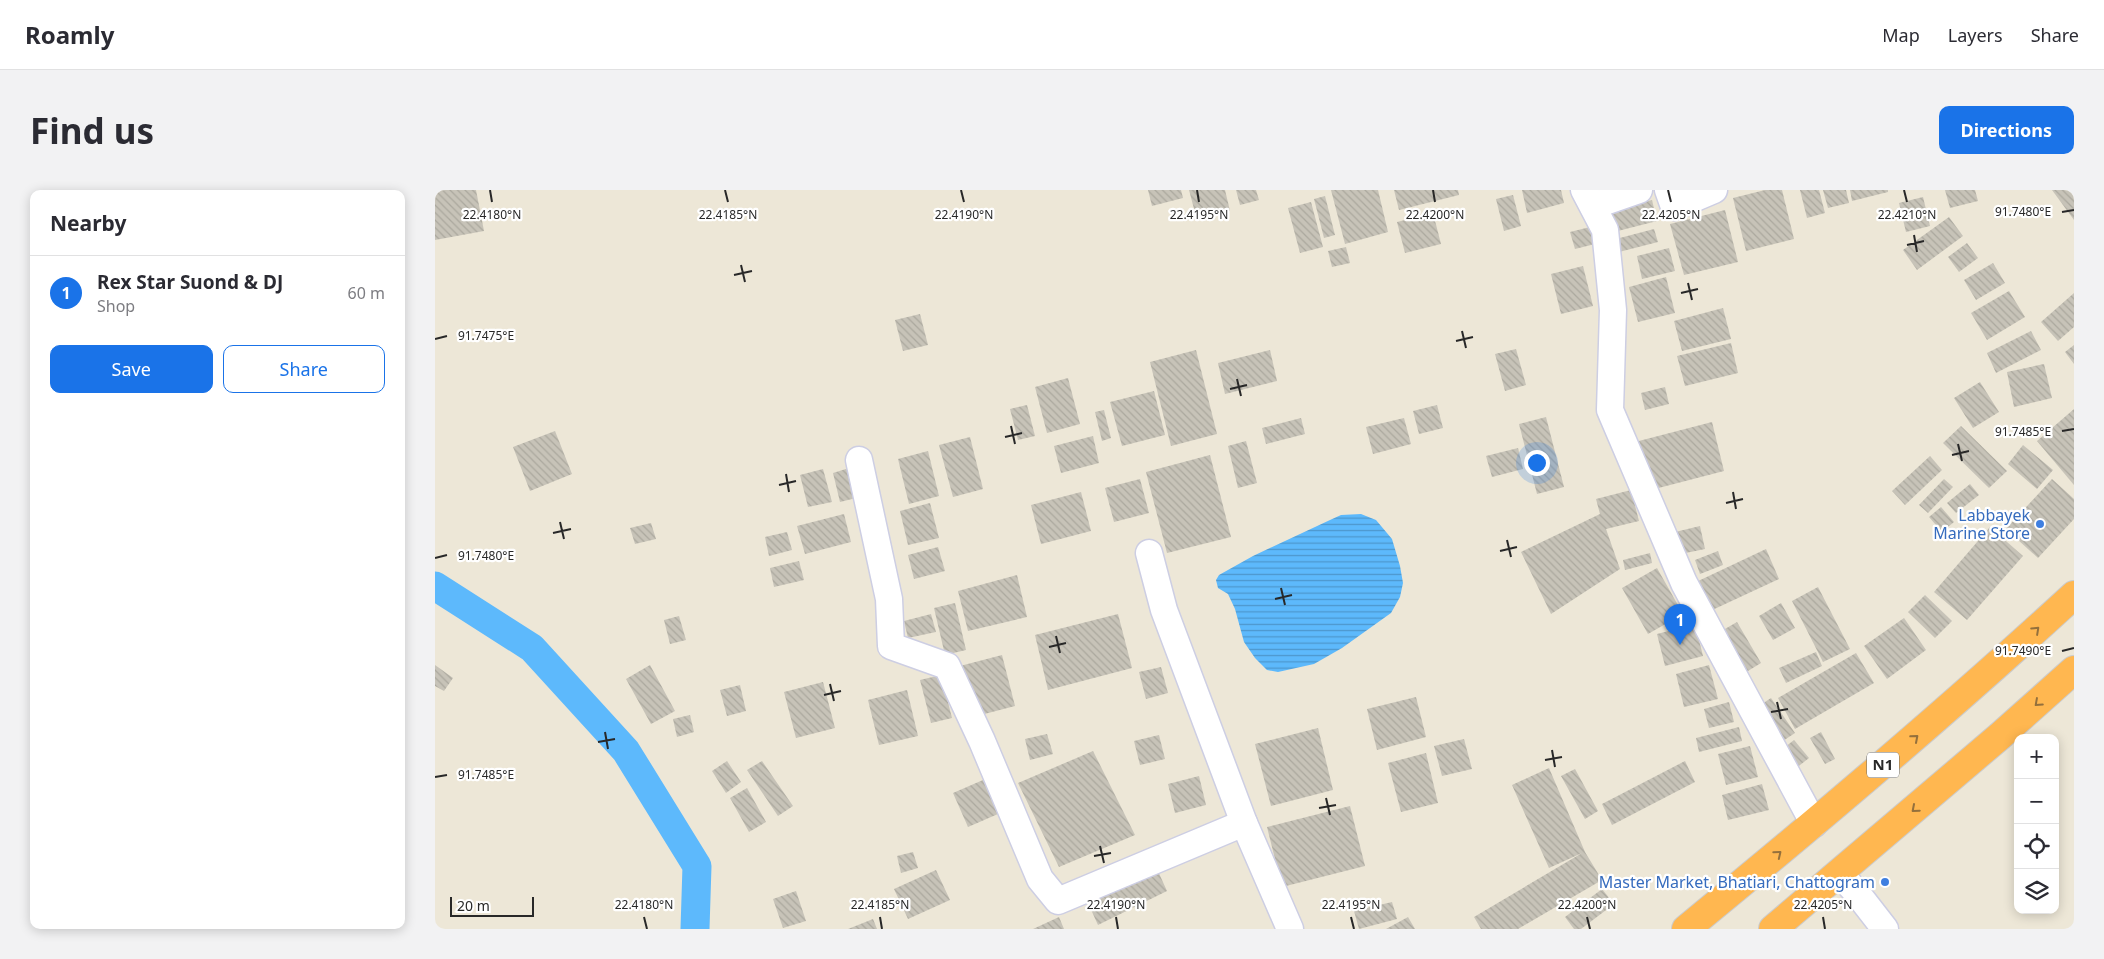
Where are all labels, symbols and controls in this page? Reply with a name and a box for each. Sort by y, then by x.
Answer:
text: Roamly [25,18,114,51]
text: Map [1882,23,1920,47]
text: Layers [1948,23,2003,47]
text: Share [2031,23,2079,47]
button: Directions [1939,106,2074,154]
text: Find us [30,107,154,154]
text: 91.7480°E [1995,203,2051,220]
text: 22.4180°N [463,206,521,223]
text: 22.4185°N [699,206,757,223]
text: 22.4190°N [935,206,993,223]
text: 22.4195°N [1170,206,1228,223]
text: 22.4200°N [1406,206,1464,223]
text: 22.4205°N [1642,206,1700,223]
text: 22.4210°N [1878,206,1936,223]
text: Nearby [50,209,126,237]
text: Rex Star Suond & DJ [97,269,283,295]
text: 1 [61,282,71,304]
text: 60 m [348,282,385,304]
text: Shop [97,295,135,317]
text: 91.7475°E [458,327,514,344]
button: Save [50,345,213,393]
button: Share [223,345,385,393]
text: 91.7485°E [1995,423,2051,440]
your location [1524,450,1550,476]
place label: Labbayek Marine Store [1933,504,2030,544]
marker: Labbayek Marine Store [2034,518,2046,530]
text: 91.7480°E [458,547,514,564]
pin: 1 [1664,604,1696,645]
one-way arrow [2031,627,2040,636]
text: 91.7490°E [1995,642,2051,659]
one-way arrow [2034,697,2043,706]
map controls [2014,734,2059,914]
button: + [2014,734,2059,779]
one-way arrow [1909,735,1918,743]
road number: N1 [1867,752,1899,778]
text: 91.7485°E [458,766,514,783]
button: − [2014,779,2059,824]
one-way arrow [1912,804,1921,812]
button: locate [2014,824,2059,869]
one-way arrow [1772,850,1781,859]
button: layers [2014,869,2059,914]
place label: Master Market, Bhatiari, Chattogram [1599,871,1875,893]
marker: Master Market, Bhatiari, Chattogram [1879,876,1891,888]
scale bar [450,894,534,917]
text: 20 m [457,896,490,915]
text: 22.4180°N [615,896,673,913]
text: 22.4185°N [851,896,909,913]
text: 22.4190°N [1087,896,1145,913]
text: 22.4195°N [1322,896,1380,913]
text: 22.4200°N [1558,896,1616,913]
text: 22.4205°N [1794,896,1852,913]

